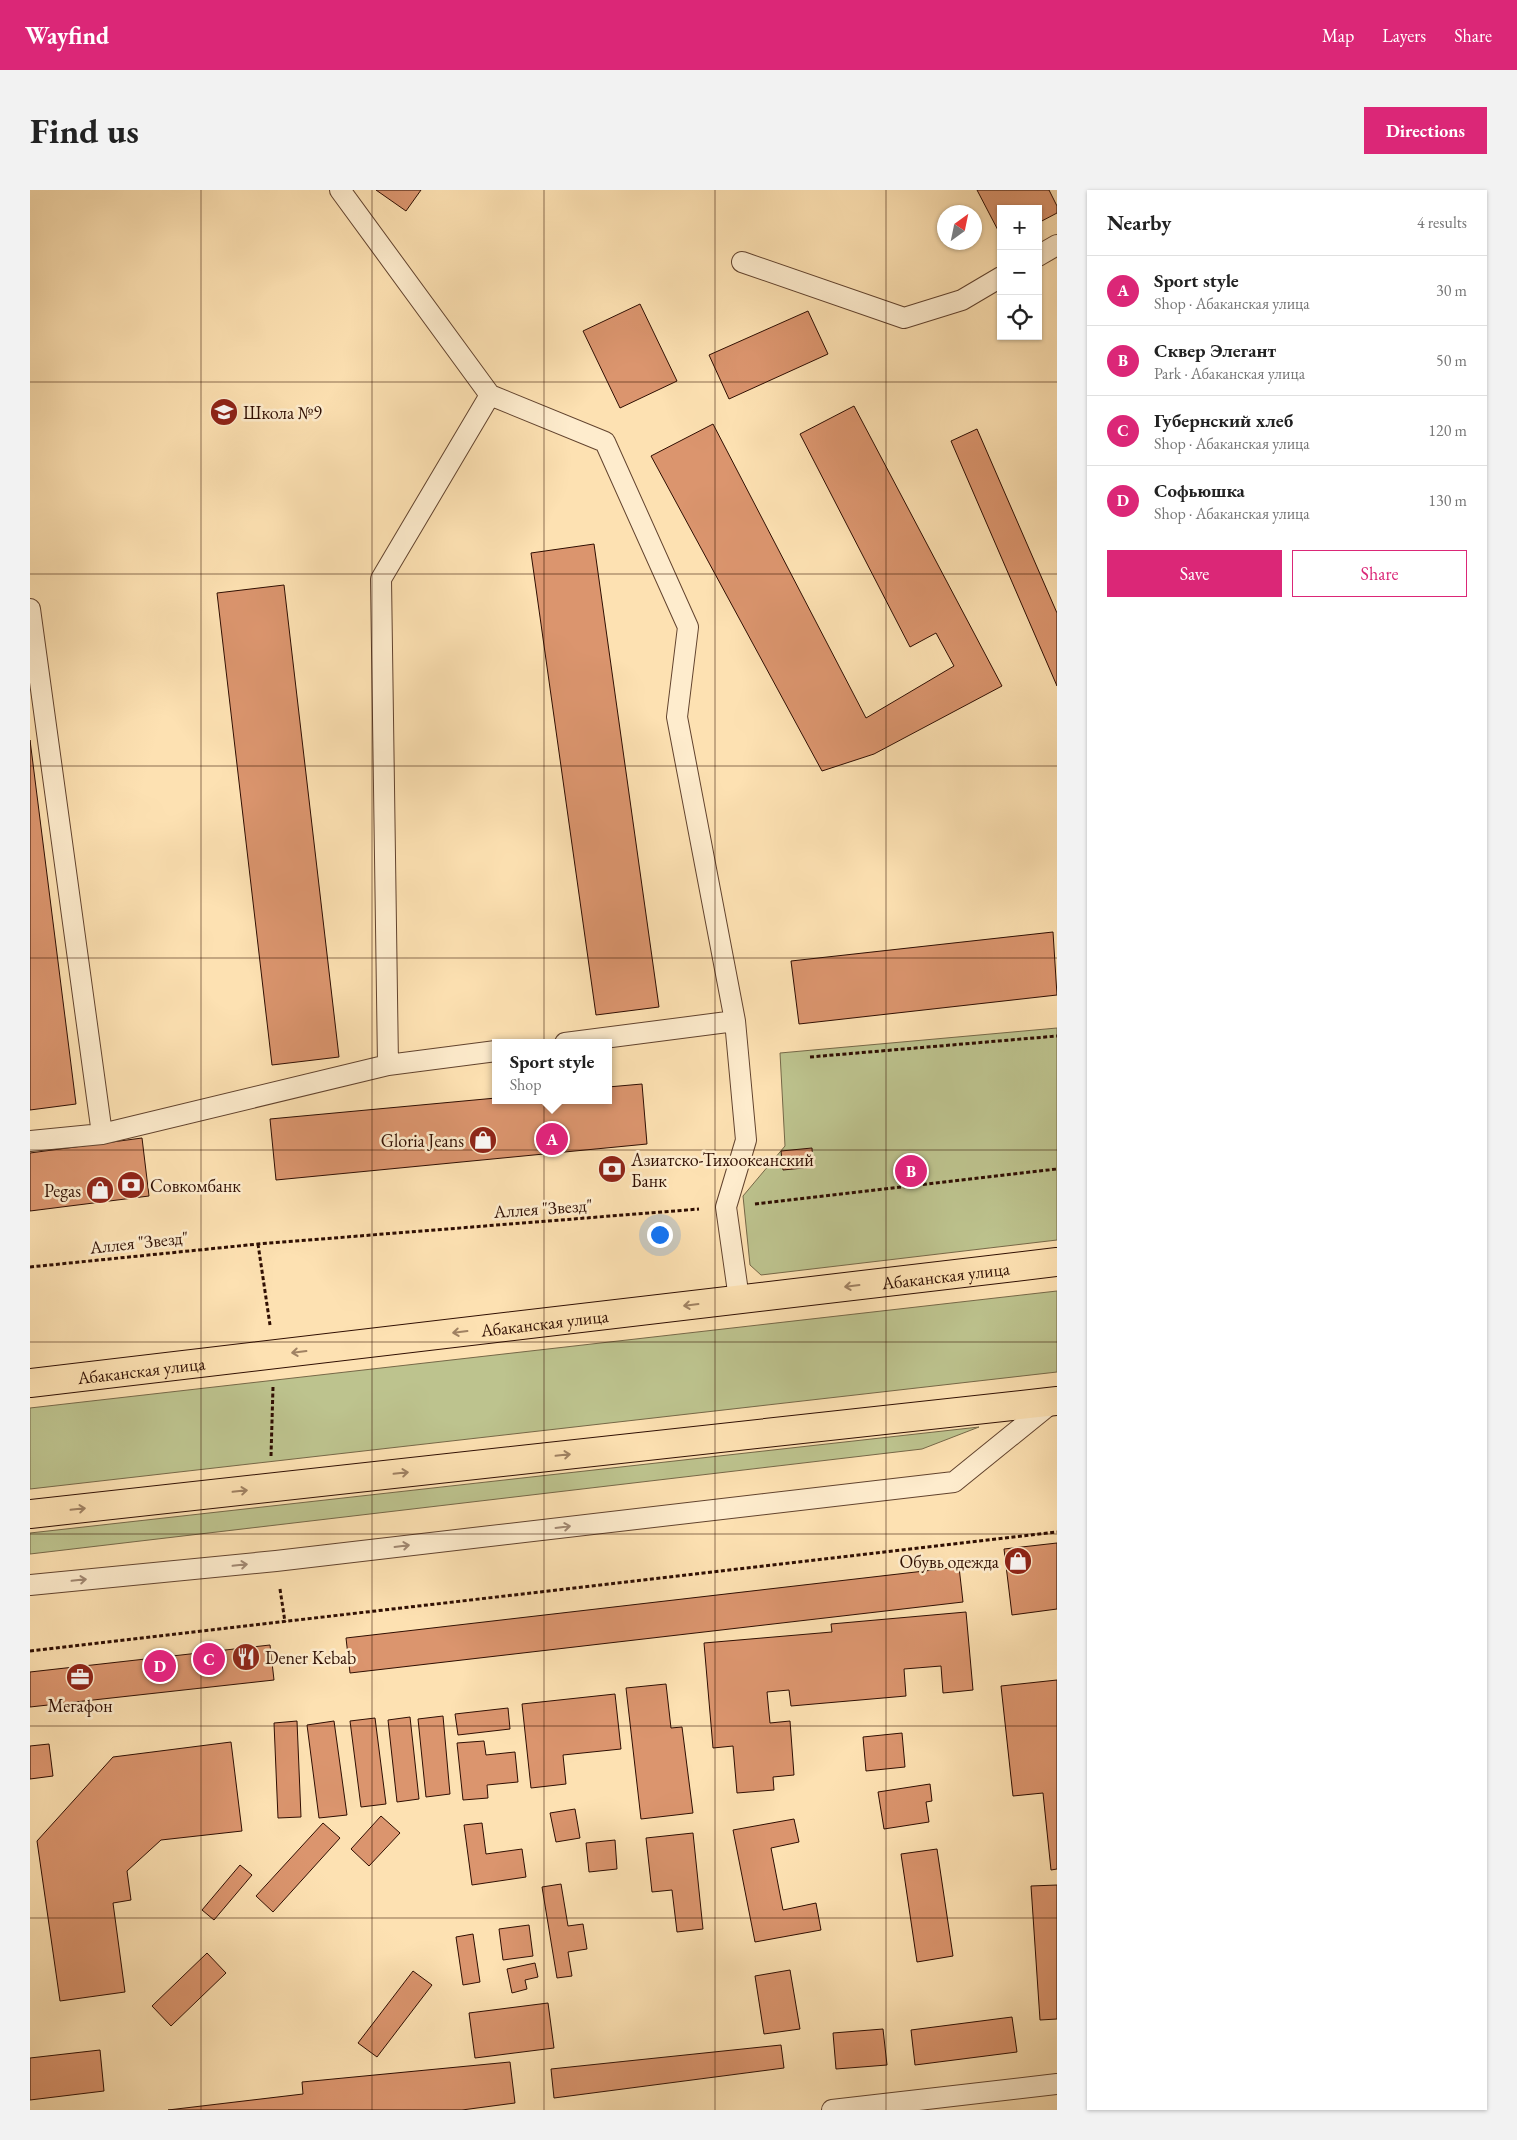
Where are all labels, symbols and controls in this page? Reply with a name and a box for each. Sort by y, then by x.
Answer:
text: Wayfind [25,20,109,51]
text: Map [1322,24,1354,47]
text: Layers [1382,24,1426,47]
text: Share [1454,24,1492,47]
button: Directions [1364,107,1487,154]
text: Find us [30,108,139,153]
north arrow [937,205,982,250]
map controls [997,205,1042,340]
button: + [997,205,1042,250]
text: Nearby [1107,209,1171,236]
text: 4 results [1417,212,1467,233]
button: − [997,250,1042,295]
text: Sport style [1154,268,1239,293]
text: A [1117,280,1129,301]
text: 30 m [1436,280,1467,301]
text: Shop · Абаканская улица [1154,293,1310,314]
button: locate [997,295,1042,340]
text: Сквер Элегант [1154,338,1276,363]
text: B [1118,350,1128,371]
text: 50 m [1436,350,1467,371]
text: Park · Абаканская улица [1154,363,1305,384]
school or university icon: Школа №9 [209,397,239,427]
place label: Школа №9 [243,401,322,424]
text: Губернский хлеб [1154,408,1293,433]
text: C [1117,420,1129,441]
text: 120 m [1428,420,1467,441]
text: Shop · Абаканская улица [1154,433,1310,454]
text: Софьюшка [1154,478,1245,503]
text: D [1117,490,1129,511]
text: 130 m [1428,490,1467,511]
text: Shop · Абаканская улица [1154,503,1310,524]
button: Save [1107,550,1282,597]
button: Share [1292,550,1467,597]
popup [492,1039,612,1104]
text: Sport style [510,1049,594,1074]
text: Shop [510,1074,542,1095]
pin: A [536,1120,568,1158]
shop icon: Gloria Jeans [468,1125,498,1155]
place label: Gloria Jeans [381,1129,464,1152]
place label: Азиатско-Тихоокеанский Банк [630,1148,814,1192]
pin: B [895,1152,927,1190]
bank icon: Азиатско-Тихоокеанский Банк [597,1154,627,1184]
bank icon: Совкомбанк [116,1170,146,1200]
place label: Совкомбанк [150,1174,241,1197]
shop icon: Pegas [85,1175,115,1205]
place label: Pegas [44,1179,81,1202]
street label: Аллея "Звезд" [492,1193,593,1223]
your location [647,1222,673,1248]
street label: Аллея "Звезд" [88,1225,189,1259]
street label: Абаканская улица [879,1256,1012,1294]
one-way arrow [844,1281,860,1291]
one-way arrow [683,1300,699,1310]
street label: Абаканская улица [478,1303,610,1341]
one-way arrow [452,1327,468,1337]
one-way arrow [291,1347,307,1357]
street label: Абаканская улица [75,1351,207,1389]
one-way arrow [555,1450,571,1460]
one-way arrow [393,1468,409,1478]
one-way arrow [232,1486,248,1496]
one-way arrow [70,1504,86,1514]
one-way arrow [555,1522,571,1532]
one-way arrow [393,1541,409,1551]
shop icon: Обувь одежда [1003,1546,1033,1576]
place label: Обувь одежда [899,1550,1000,1573]
one-way arrow [232,1560,248,1569]
one-way arrow [70,1576,86,1585]
pin: C [193,1640,225,1678]
restaurant icon: Dener Kebab [231,1642,261,1672]
place label: Dener Kebab [265,1646,356,1669]
pin: D [144,1647,176,1685]
office icon: Мегафон [65,1662,95,1692]
place label: Мегафон [47,1694,113,1717]

